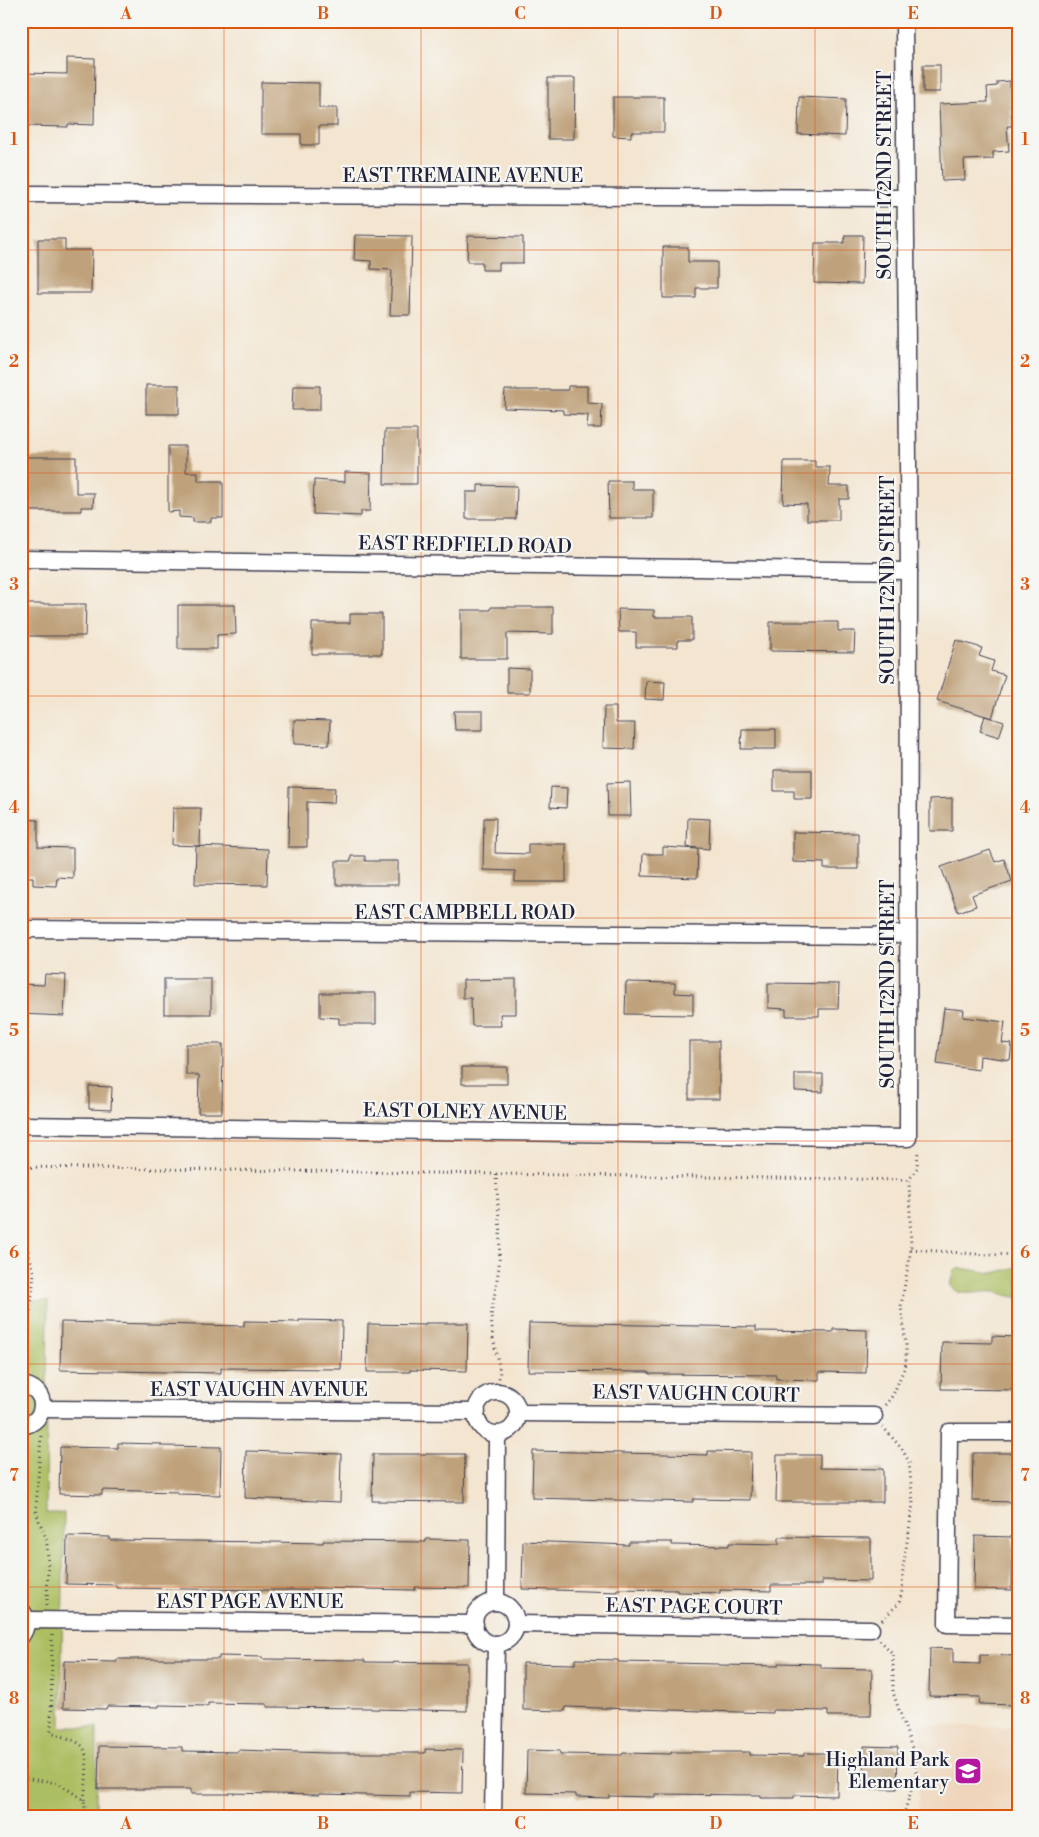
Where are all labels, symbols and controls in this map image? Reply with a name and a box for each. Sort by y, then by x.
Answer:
text: A [119,4,132,24]
text: B [317,4,329,24]
text: C [514,4,526,24]
text: D [710,4,723,24]
text: E [907,4,919,24]
street label: SOUTH 172ND STREET [873,70,897,280]
text: 1 [10,130,18,150]
text: 1 [1021,130,1029,150]
street label: EAST TREMAINE AVENUE [343,164,583,188]
text: 2 [9,352,19,372]
text: 2 [1020,352,1030,372]
street label: SOUTH 172ND STREET [876,475,900,685]
street label: EAST REDFIELD ROAD [358,531,572,559]
text: 3 [9,575,19,595]
text: 3 [1020,575,1030,595]
text: 4 [9,798,20,818]
text: 4 [1020,798,1031,818]
street label: SOUTH 172ND STREET [876,879,900,1089]
street label: EAST CAMPBELL ROAD [355,901,575,925]
text: 5 [9,1021,19,1041]
text: 5 [1020,1021,1030,1041]
street label: EAST OLNEY AVENUE [363,1098,567,1126]
text: 6 [9,1243,19,1263]
text: 6 [1020,1243,1030,1263]
street label: EAST VAUGHN AVENUE [150,1378,368,1402]
street label: EAST VAUGHN COURT [592,1380,800,1408]
text: 7 [9,1466,19,1486]
text: 7 [1020,1466,1030,1486]
street label: EAST PAGE AVENUE [156,1590,344,1614]
street label: EAST PAGE COURT [605,1593,783,1621]
text: 8 [9,1689,19,1709]
text: 8 [1020,1689,1030,1709]
place label: Highland Park Elementary [826,1748,950,1794]
school or university icon: Highland Park Elementary [953,1756,983,1786]
text: A [119,1814,132,1834]
text: B [317,1814,329,1834]
text: C [514,1814,526,1834]
text: D [710,1814,723,1834]
text: E [907,1814,919,1834]

